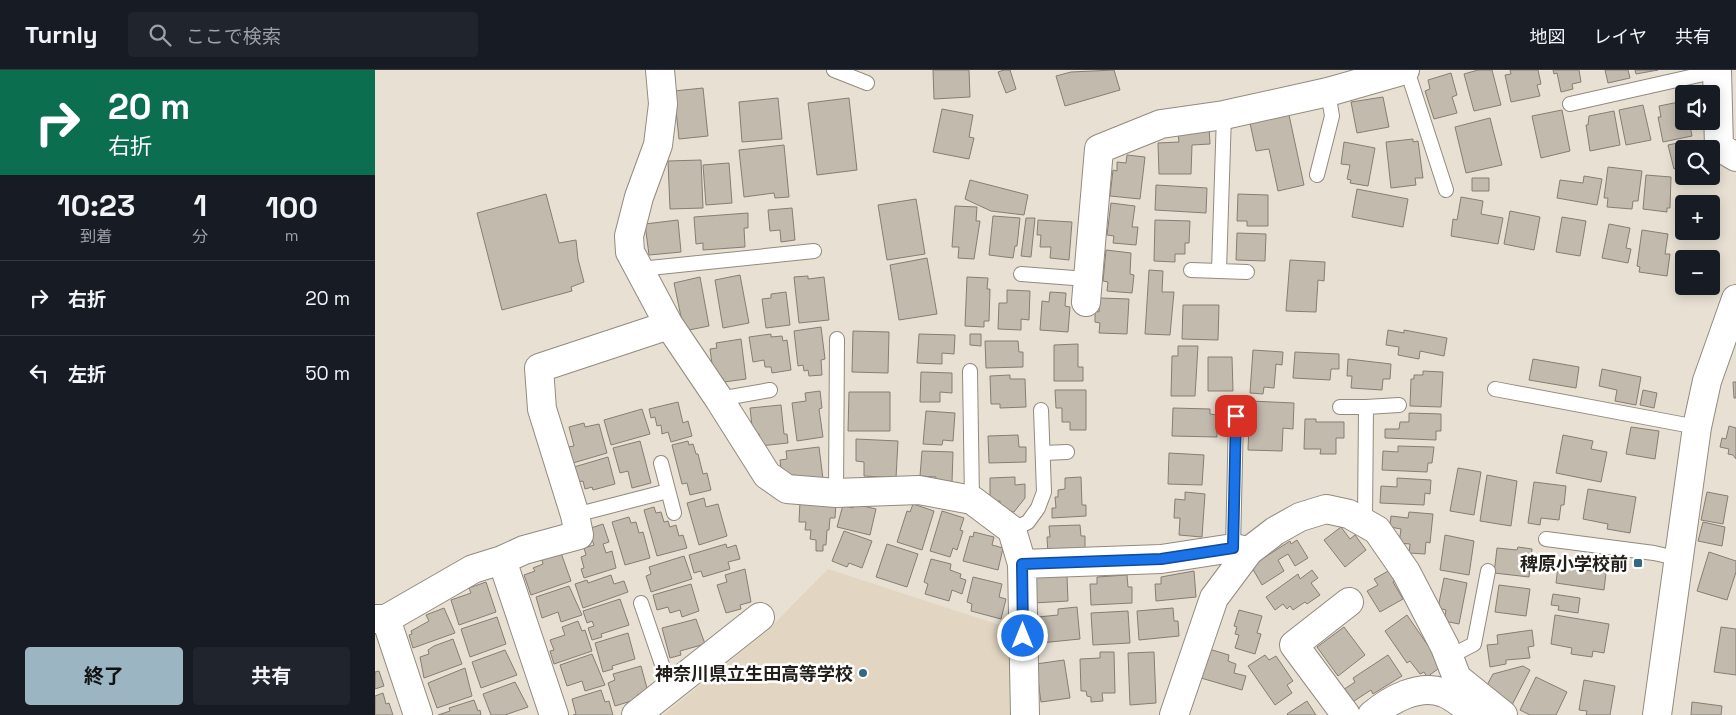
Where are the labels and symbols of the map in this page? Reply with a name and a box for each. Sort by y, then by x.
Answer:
pin [1215,395,1257,437]
place label: 稗原小学校前 [1520,552,1628,575]
marker: 稗原小学校前 [1632,557,1644,569]
position arrow [996,609,1048,661]
place label: 神奈川県立生田高等学校 [655,662,853,685]
marker: 神奈川県立生田高等学校 [857,667,869,679]

